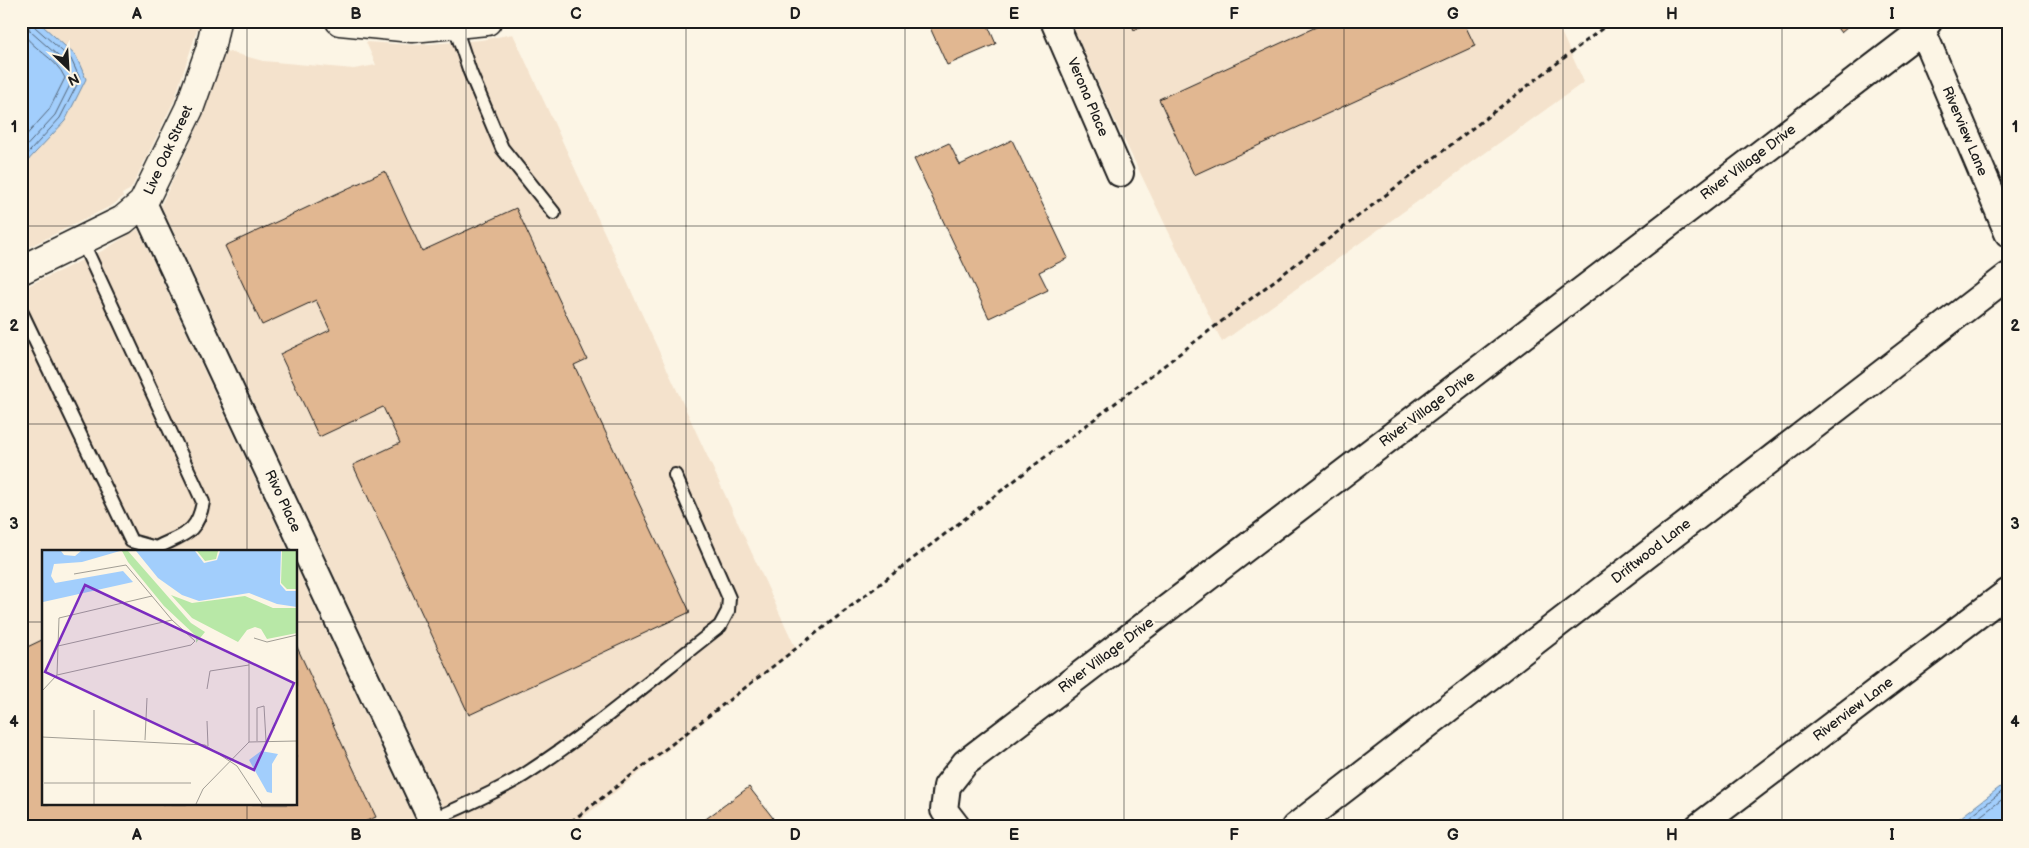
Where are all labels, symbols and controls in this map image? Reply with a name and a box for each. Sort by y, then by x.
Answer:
text: A [131,5,142,24]
text: B [350,5,362,24]
text: C [570,5,582,24]
text: D [789,5,801,24]
text: E [1009,5,1019,24]
text: F [1229,5,1239,24]
text: G [1447,5,1459,24]
text: H [1666,5,1678,24]
text: I [1889,5,1895,24]
north arrow [42,42,92,92]
street label: Verona Place [1064,55,1112,139]
text: N [65,69,82,89]
street label: Riverview Lane [1938,84,1992,178]
street label: Live Oak Street [140,102,196,197]
text: 1 [11,118,17,137]
text: 1 [2012,118,2018,137]
street label: River Village Drive [1697,121,1799,203]
text: 2 [9,317,19,336]
text: 2 [2010,317,2020,336]
street label: River Village Drive [1376,368,1478,450]
street label: Rivo Place [261,467,305,535]
text: 3 [9,515,19,534]
street label: Driftwood Lane [1608,515,1694,587]
text: 3 [2010,515,2020,534]
inset map [42,550,298,806]
street label: River Village Drive [1055,614,1157,696]
street label: Riverview Lane [1810,673,1896,745]
text: 4 [9,713,19,732]
text: 4 [2010,713,2020,732]
text: A [131,826,142,845]
text: B [350,826,362,845]
text: C [570,826,582,845]
text: D [789,826,801,845]
text: E [1009,826,1019,845]
text: F [1229,826,1239,845]
text: G [1447,826,1459,845]
text: H [1666,826,1678,845]
text: I [1889,826,1895,845]

